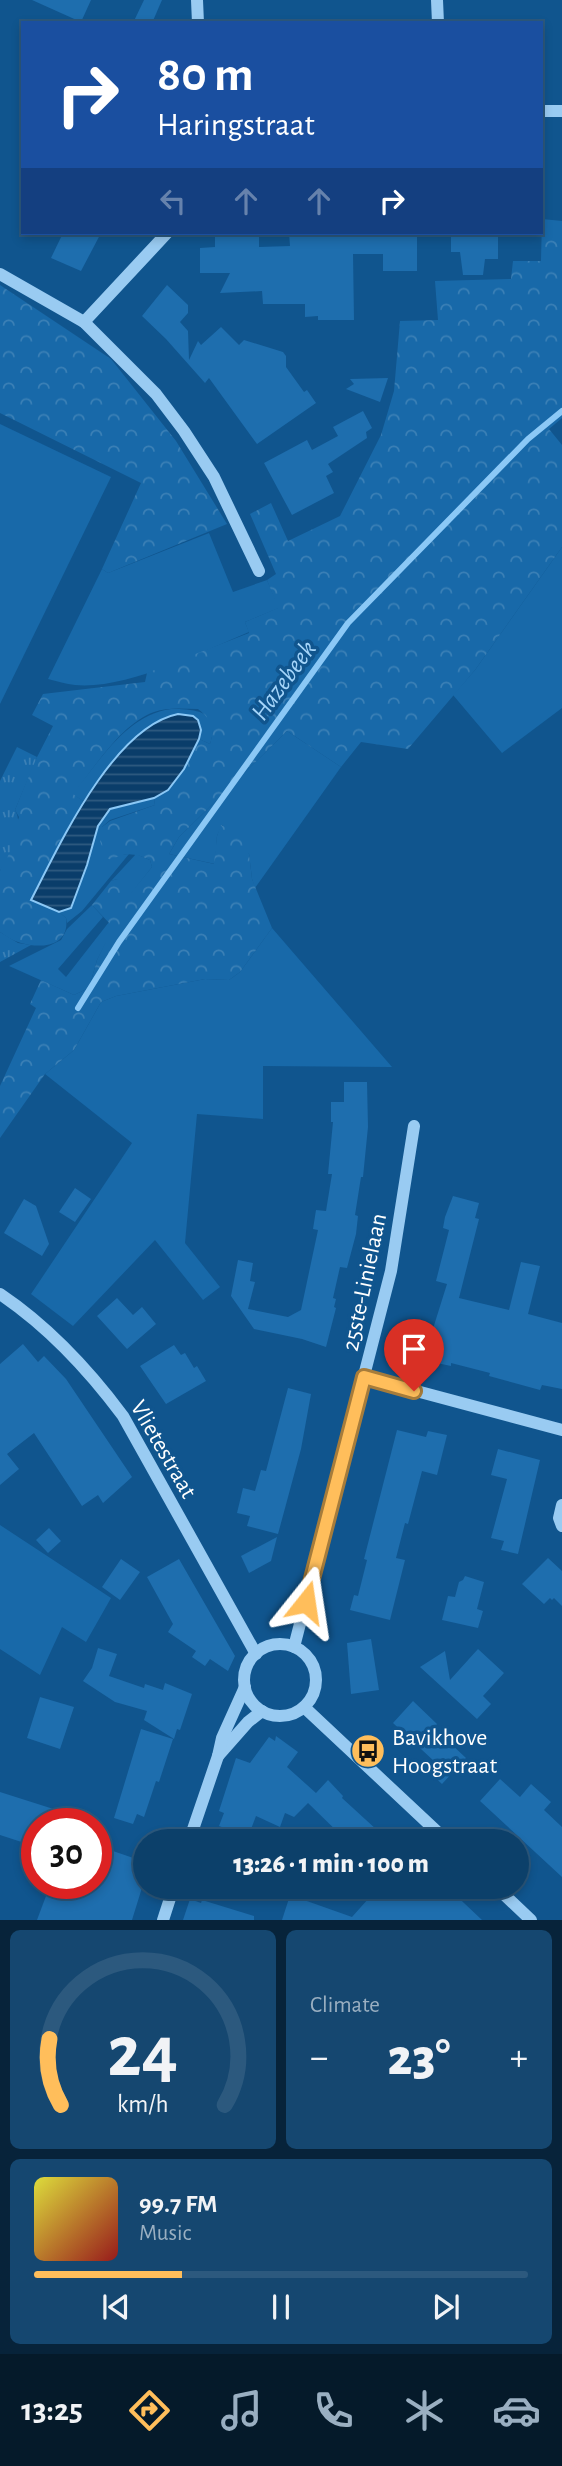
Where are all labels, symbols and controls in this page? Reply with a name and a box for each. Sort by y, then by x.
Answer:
icon: right [42,49,133,140]
text: 80 m [157,51,254,100]
text: Haringstraat [157,109,315,141]
icon: left [154,182,192,220]
icon: ahead [227,182,265,220]
icon: ahead [300,182,338,220]
icon: right [373,182,411,220]
water label: Hazebeek [246,636,321,725]
street label: 25ste-Linielaan [339,1211,391,1353]
pin [384,1319,444,1391]
icon: arrive [395,1330,433,1368]
street label: Vlietestraat [126,1397,201,1503]
position arrow [269,1565,343,1639]
place label: Bavikhove Hoogstraat [392,1726,497,1778]
bus stop icon: Bavikhove Hoogstraat [349,1732,387,1770]
speed limit sign: 30 [21,1808,112,1899]
text: 13:26 · 1 min · 100 m [233,1851,429,1877]
text: Climate [310,1994,380,2017]
text: 24 [108,2018,178,2091]
text: 23° [388,2032,450,2084]
text: − [310,2039,328,2077]
text: + [510,2039,528,2077]
text: km/h [117,2092,169,2117]
text: 99.7 FM [139,2191,218,2217]
text: Music [139,2222,191,2245]
icon: previous [97,2288,135,2326]
icon: pause [262,2288,300,2326]
icon: next [427,2288,465,2326]
icon: directions [125,2386,174,2435]
icon: music [217,2386,266,2435]
icon: phone [309,2386,358,2435]
icon: climate [400,2386,449,2435]
icon: car [492,2386,541,2435]
text: 13:25 [21,2394,83,2426]

